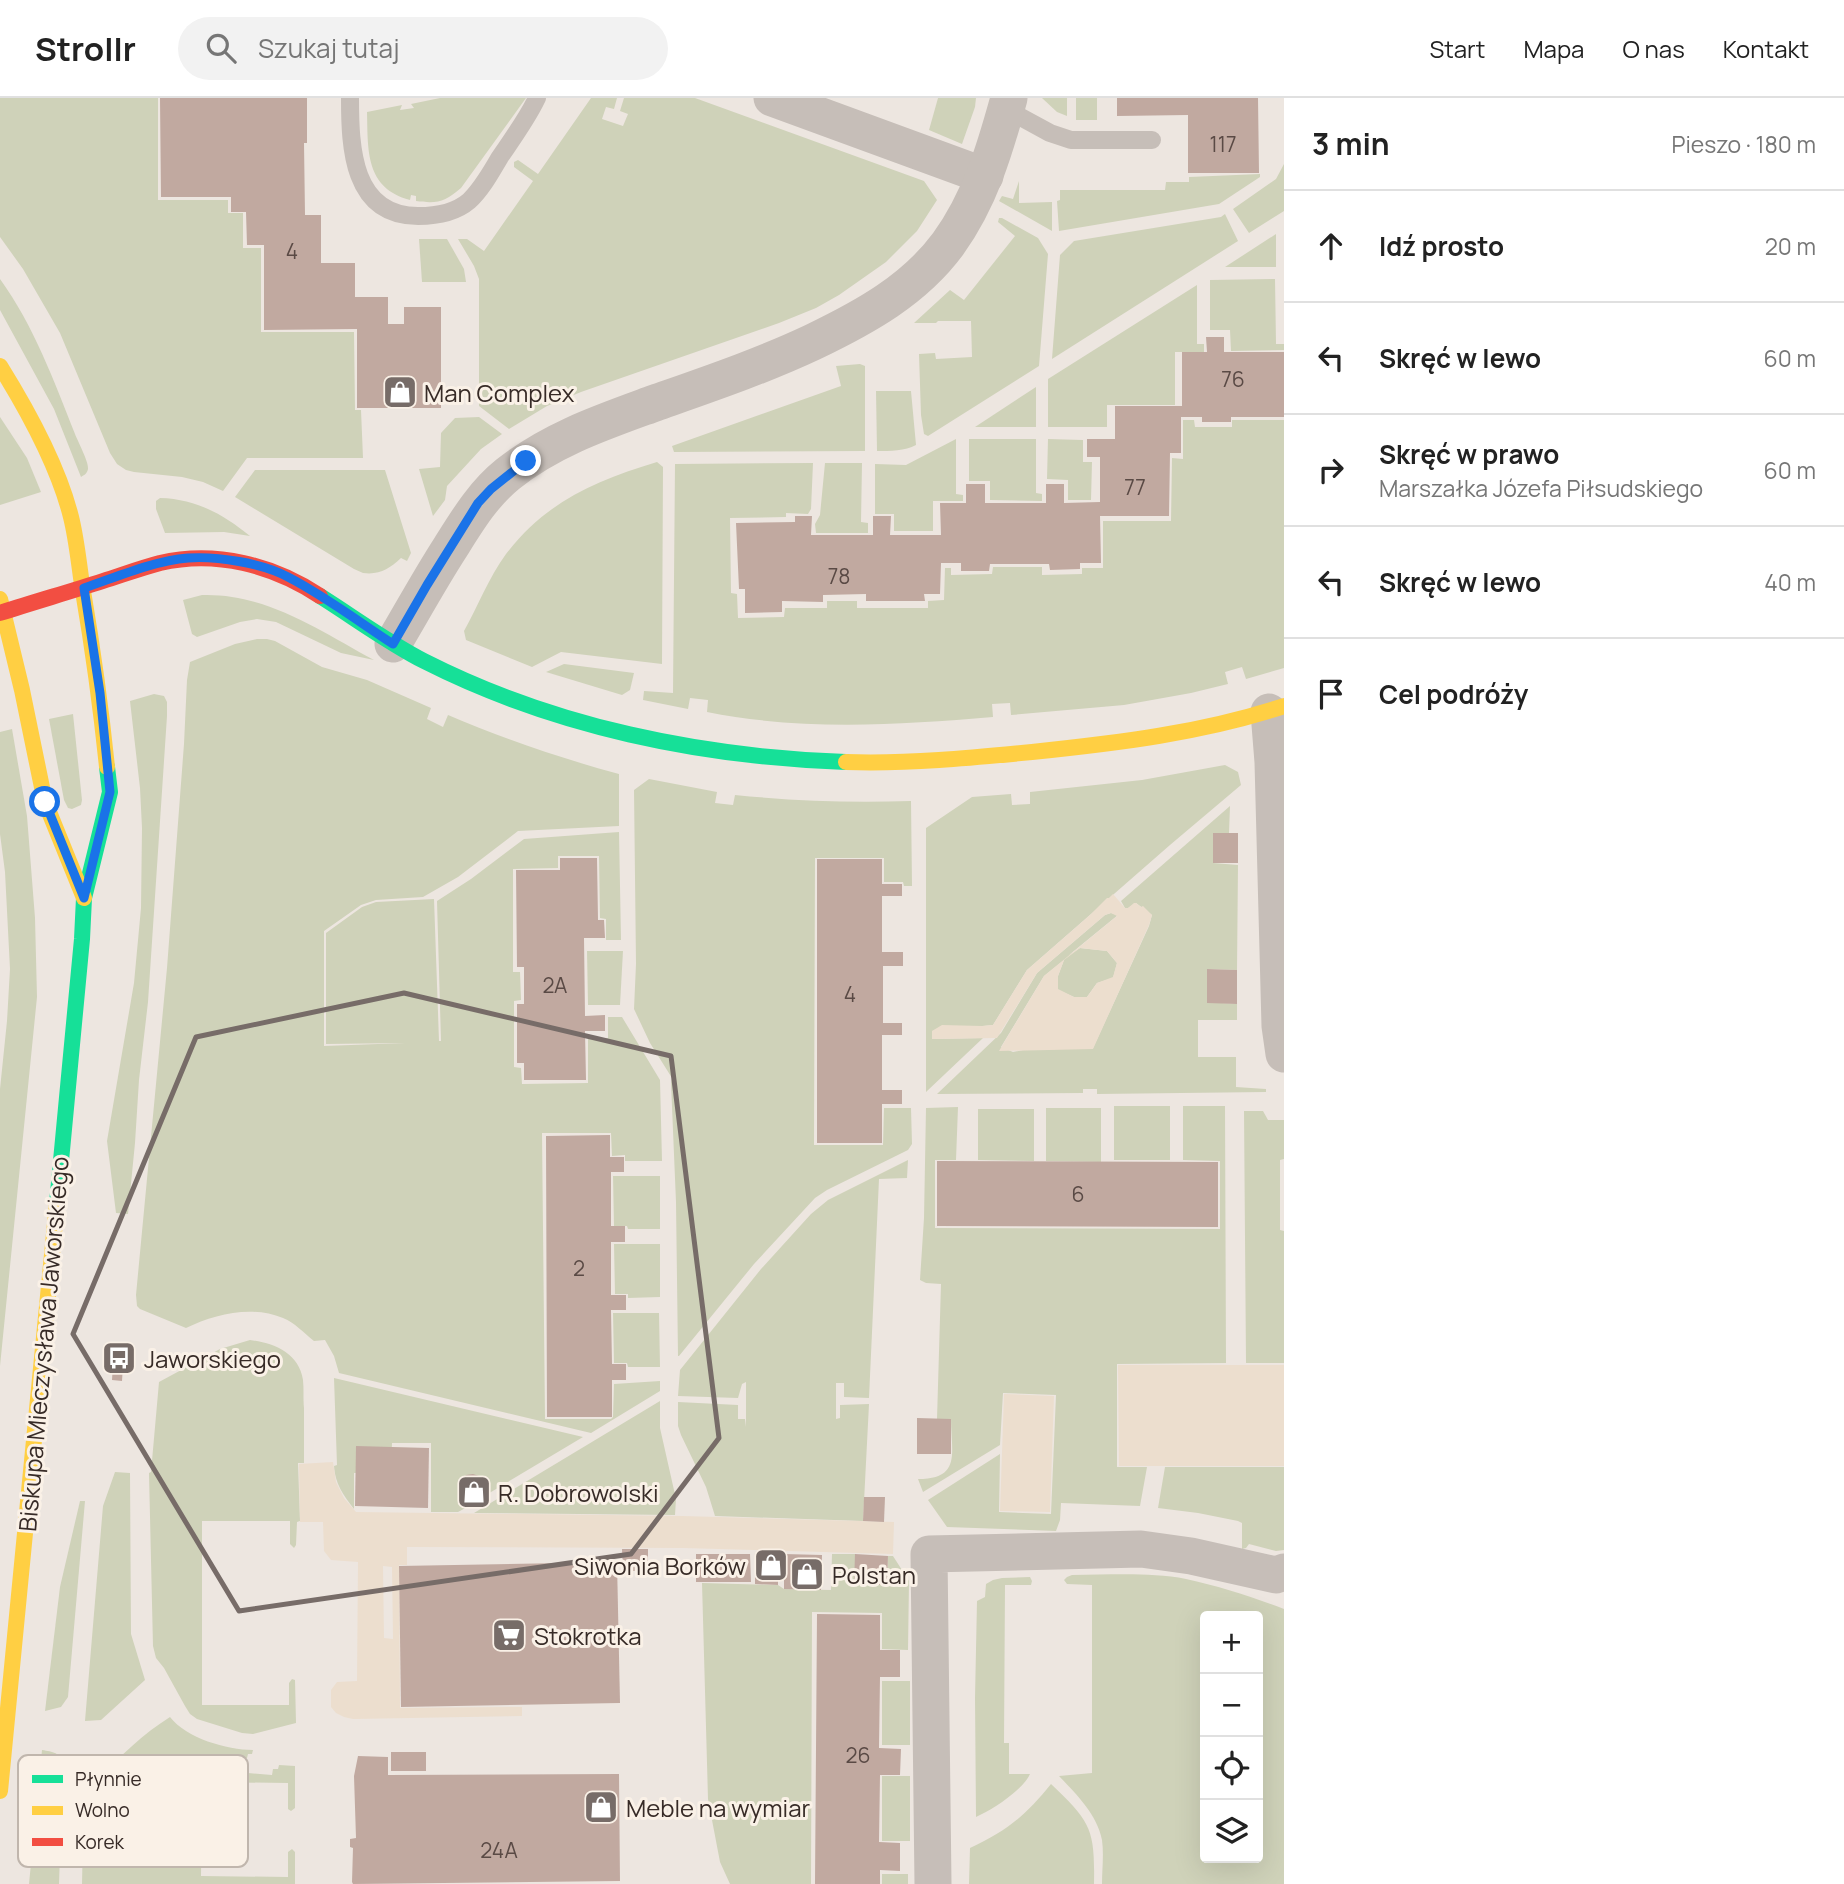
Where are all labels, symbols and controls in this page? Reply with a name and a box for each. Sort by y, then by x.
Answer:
search box [178,17,668,80]
text: Strollr [35,26,136,71]
icon: search [202,29,240,67]
text: Szukaj tutaj [258,30,399,66]
text: Start [1429,32,1485,65]
text: Mapa [1523,32,1584,65]
text: O nas [1622,32,1685,65]
text: Kontakt [1723,32,1809,65]
text: 3 min [1312,123,1390,164]
text: Pieszo · 180 m [1671,128,1816,160]
house number: 117 [1210,130,1236,158]
icon: ahead [1312,227,1350,265]
text: Idź prosto [1379,228,1504,264]
text: 20 m [1765,230,1816,262]
house number: 4 [286,237,298,265]
icon: left [1312,339,1350,377]
text: Skręć w lewo [1379,340,1541,376]
text: 60 m [1764,342,1816,374]
house number: 76 [1221,365,1245,393]
shop icon: Man Complex [381,373,419,411]
place label: Man Complex [424,376,575,409]
text: Skręć w prawo [1379,436,1559,472]
route end [510,445,541,476]
icon: right [1312,451,1350,489]
text: 60 m [1764,454,1816,486]
text: Marszałka Józefa Piłsudskiego [1379,472,1703,504]
house number: 77 [1124,473,1146,501]
house number: 78 [828,562,850,590]
icon: left [1312,563,1350,601]
text: Skręć w lewo [1379,564,1541,600]
text: 40 m [1764,566,1816,598]
icon: arrive [1312,675,1350,713]
text: Cel podróży [1379,676,1528,712]
route start [29,786,60,817]
house number: 2A [543,971,567,999]
house number: 4 [844,980,856,1008]
street label: Biskupa Mieczysława Jaworskiego [10,1155,76,1533]
house number: 6 [1071,1180,1085,1208]
house number: 2 [573,1254,585,1282]
bus stop icon: Jaworskiego [100,1339,138,1377]
place label: Jaworskiego [144,1342,281,1375]
shop icon: R. Dobrowolski [455,1473,493,1511]
place label: R. Dobrowolski [498,1476,659,1509]
shop icon: Siwonia Borków [752,1546,790,1584]
place label: Siwonia Borków [574,1549,746,1582]
shop icon: Polstan [788,1555,826,1593]
place label: Polstan [832,1558,916,1591]
map controls [1200,1611,1263,1863]
button: + [1200,1611,1263,1674]
supermarket icon: Stokrotka [490,1616,528,1654]
place label: Stokrotka [534,1619,642,1652]
button: − [1200,1674,1263,1737]
button: locate [1200,1737,1263,1800]
house number: 26 [845,1741,871,1769]
legend [18,1755,248,1867]
text: Płynnie [75,1766,142,1792]
shop icon: Meble na wymiar [582,1788,620,1826]
place label: Meble na wymiar [626,1791,810,1824]
text: Wolno [75,1797,130,1823]
button: layers [1200,1800,1263,1863]
text: Korek [75,1829,125,1855]
house number: 24A [480,1836,518,1864]

